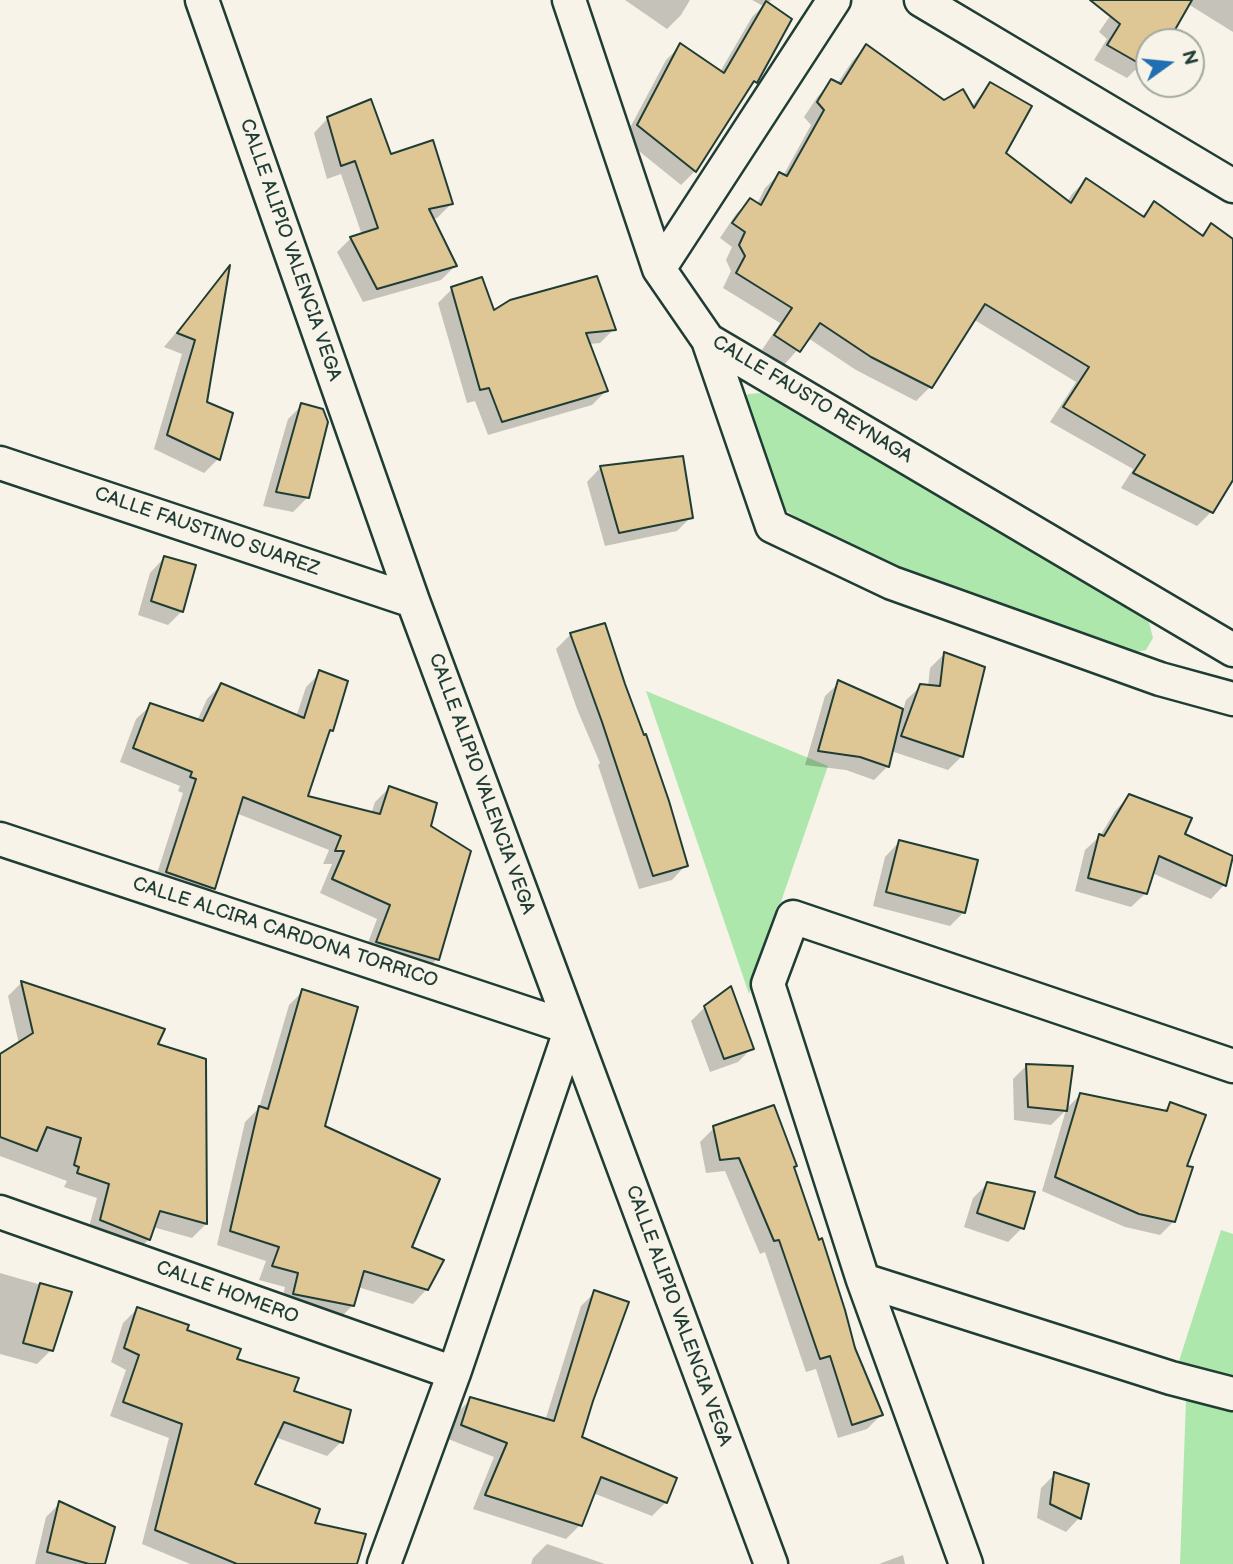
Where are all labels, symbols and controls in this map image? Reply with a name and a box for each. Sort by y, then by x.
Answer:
north arrow [1135,28,1205,98]
text: N [1176,48,1202,68]
street label: CALLE ALIPIO VALENCIA VEGA [234,116,346,384]
street label: CALLE FAUSTO REYNAGA [708,331,916,469]
street label: CALLE FAUSTINO SUAREZ [91,483,323,581]
street label: CALLE ALIPIO VALENCIA VEGA [423,651,539,917]
street label: CALLE ALCIRA CARDONA TORRICO [129,873,441,993]
street label: CALLE ALIPIO VALENCIA VEGA [620,1183,736,1449]
street label: CALLE HOMERO [153,1257,301,1329]

